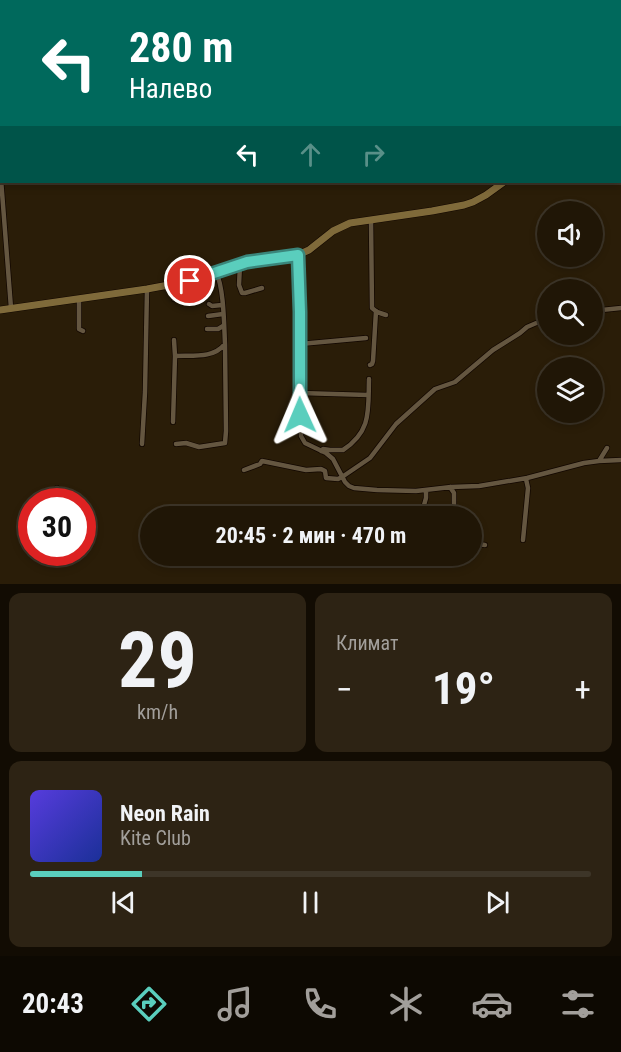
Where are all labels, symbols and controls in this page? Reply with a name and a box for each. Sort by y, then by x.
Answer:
text: 280 m [129,23,234,72]
icon: left [30,24,108,102]
text: Налево [129,73,212,105]
icon: left [231,138,264,171]
icon: ahead [294,138,327,171]
icon: right [357,138,390,171]
map controls [537,201,603,423]
button: sound [537,201,603,267]
pin [164,255,215,306]
icon: arrive [173,264,206,297]
button: search [537,279,603,345]
button: layers [537,357,603,423]
position arrow [268,383,332,447]
speed limit sign: 30 [18,488,96,566]
text: 20:45 · 2 мин · 470 m [216,523,406,548]
text: 29 [118,615,197,706]
text: Климат [336,631,398,655]
text: 19° [432,662,495,715]
text: − [336,670,353,709]
text: + [575,670,591,709]
text: km/h [137,700,178,724]
text: Neon Rain [120,801,210,826]
text: Kite Club [120,826,191,850]
icon: previous [107,886,140,919]
icon: pause [294,886,327,919]
icon: next [481,886,514,919]
icon: directions [128,983,170,1025]
icon: music [214,983,256,1025]
icon: phone [299,983,341,1025]
icon: climate [385,983,427,1025]
icon: car [471,983,513,1025]
icon: filters [557,983,599,1025]
text: 20:43 [22,988,84,1020]

